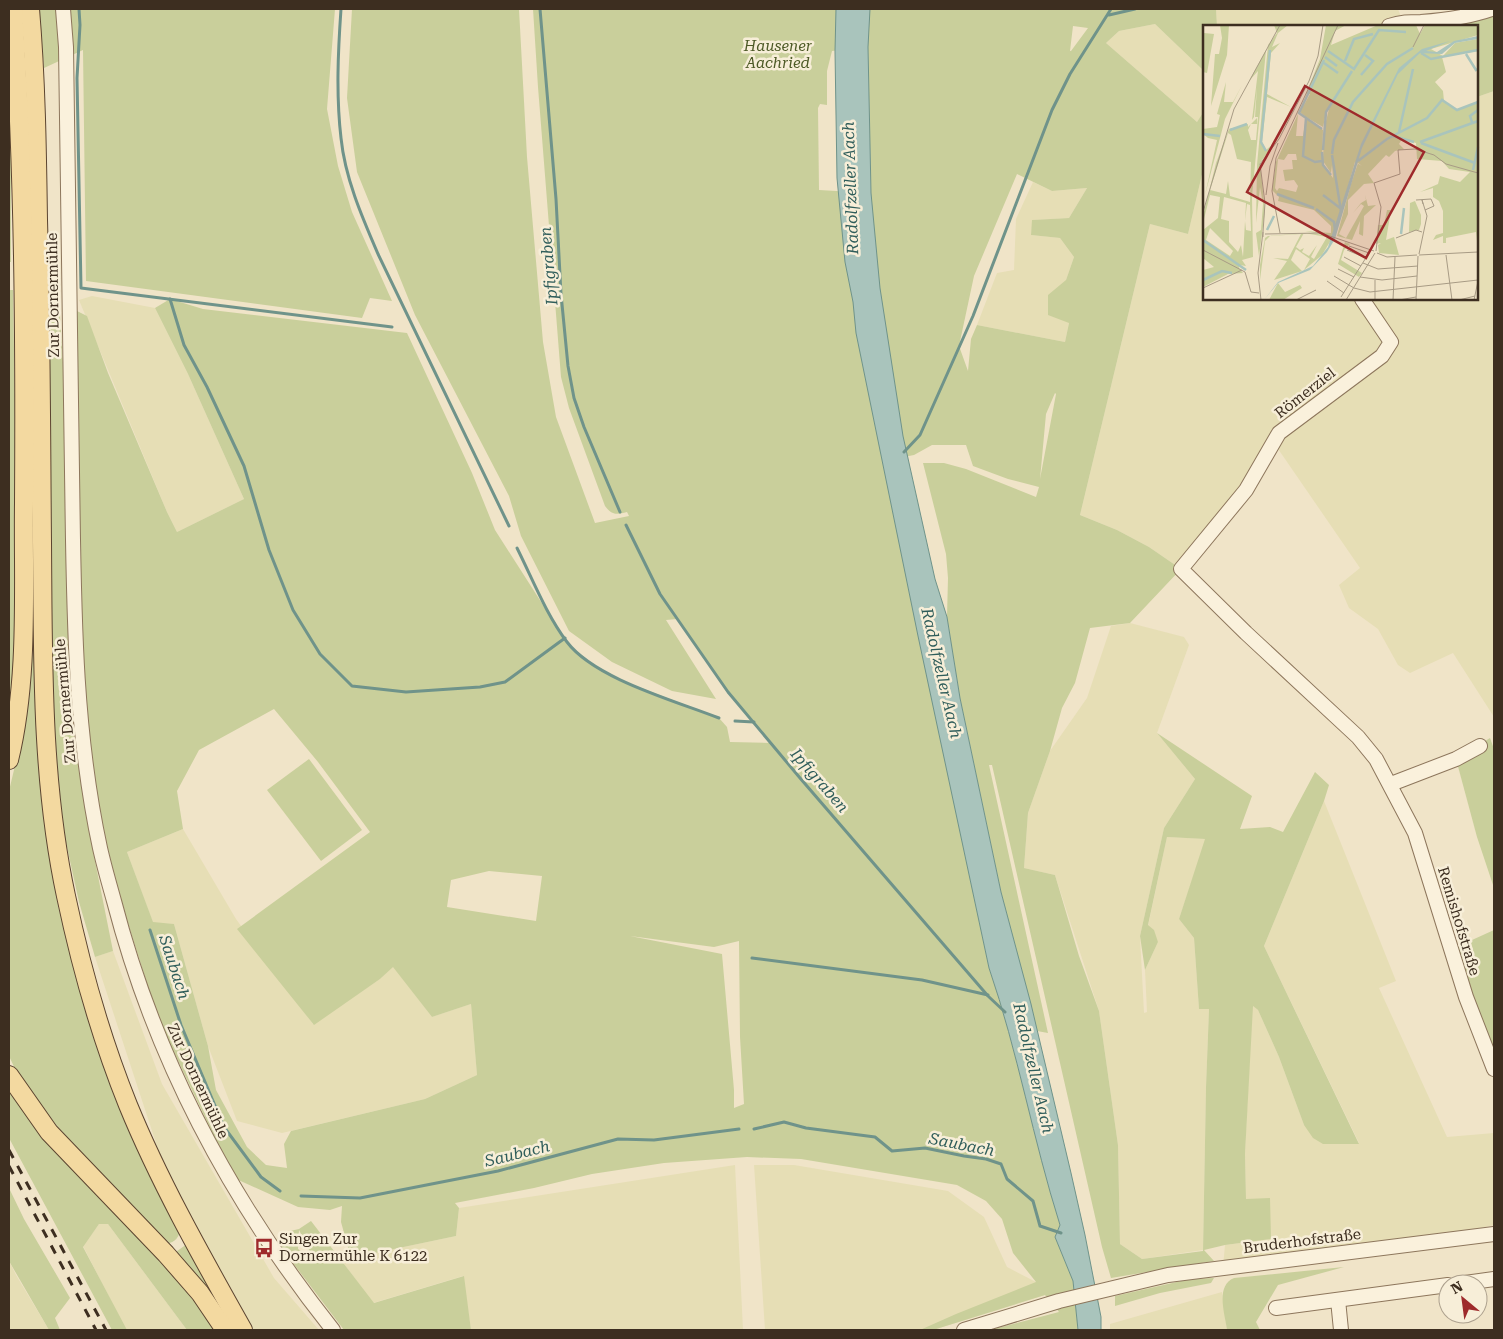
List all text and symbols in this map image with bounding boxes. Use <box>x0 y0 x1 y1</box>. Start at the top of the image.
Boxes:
inset map <box>1203 25 1478 300</box>
park label: Hausener Aachried <box>743 37 813 72</box>
water label: Radolfzeller Aach <box>839 121 862 256</box>
water label: Ipfigraben <box>536 226 561 307</box>
street label: Zur Dornermühle <box>43 232 63 358</box>
street label: Römerziel <box>1271 364 1339 422</box>
water label: Radolfzeller Aach <box>917 605 966 740</box>
street label: Zur Dornermühle <box>51 638 79 764</box>
water label: Ipfigraben <box>786 744 853 816</box>
street label: Remishofstraße <box>1434 864 1484 978</box>
water label: Saubach <box>155 932 194 1002</box>
water label: Radolfzeller Aach <box>1009 1000 1058 1135</box>
street label: Zur Dornermühle <box>163 1021 233 1141</box>
water label: Saubach <box>927 1129 997 1160</box>
water label: Saubach <box>482 1136 552 1171</box>
street label: Bruderhofstraße <box>1242 1225 1362 1257</box>
place label: Singen Zur Dornermühle K 6122 <box>279 1230 427 1265</box>
bus stop icon: Singen Zur Dornermühle K 6122 <box>253 1237 275 1259</box>
north arrow <box>1438 1274 1488 1324</box>
text: N <box>1448 1278 1465 1297</box>

